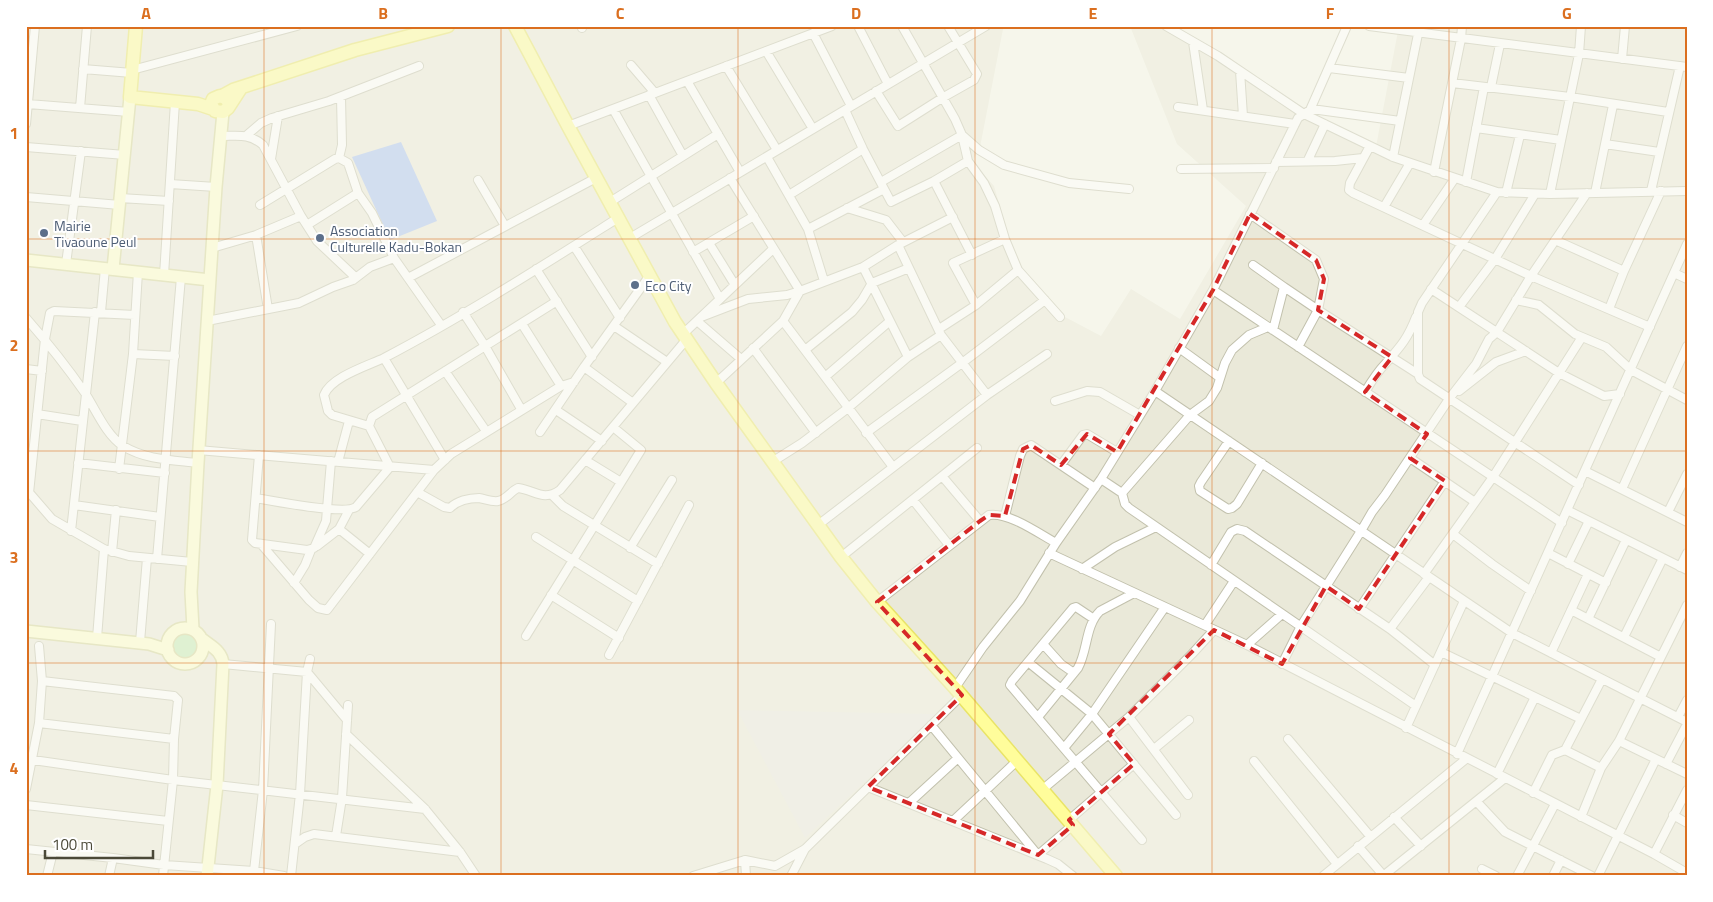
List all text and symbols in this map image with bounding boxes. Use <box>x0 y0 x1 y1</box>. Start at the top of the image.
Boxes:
text: A <box>141 1 151 25</box>
text: B <box>378 1 388 25</box>
text: C <box>616 1 625 25</box>
text: D <box>851 1 861 25</box>
text: E <box>1089 1 1098 25</box>
text: F <box>1326 1 1335 25</box>
text: G <box>1562 1 1572 25</box>
text: 1 <box>10 121 18 145</box>
place label: Mairie Tivaoune Peul <box>54 215 137 252</box>
place label: Association Culturelle Kadu-Bokan <box>330 220 462 257</box>
marker: Mairie Tivaoune Peul <box>38 227 50 239</box>
marker: Association Culturelle Kadu-Bokan <box>314 232 326 244</box>
place label: Eco City <box>645 275 692 296</box>
marker: Eco City <box>629 279 641 291</box>
text: 2 <box>10 333 18 357</box>
text: 3 <box>10 545 18 569</box>
text: 4 <box>10 756 19 780</box>
scale bar <box>45 827 152 859</box>
text: 100 m <box>52 833 93 856</box>

